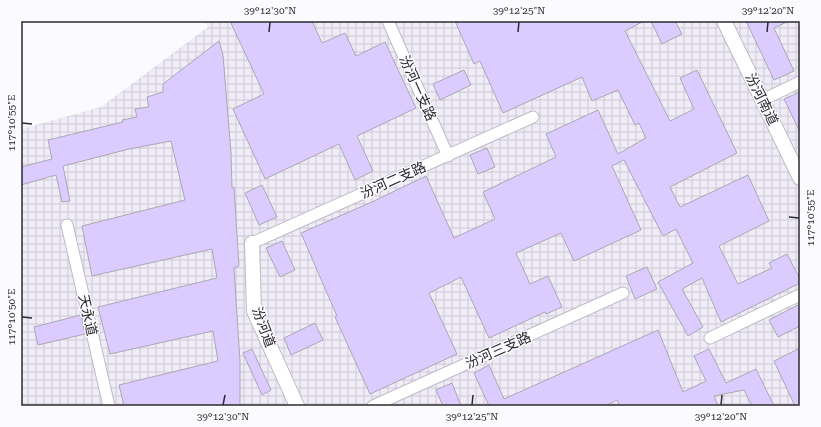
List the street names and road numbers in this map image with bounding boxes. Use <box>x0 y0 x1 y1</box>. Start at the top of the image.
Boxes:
street label: 汾河一支路 <box>396 53 440 123</box>
street label: 汾河南道 <box>743 70 781 128</box>
street label: 汾河二支路 <box>358 158 428 202</box>
street label: 天永道 <box>75 293 101 337</box>
street label: 汾河道 <box>249 305 279 349</box>
street label: 汾河三支路 <box>463 328 533 372</box>

